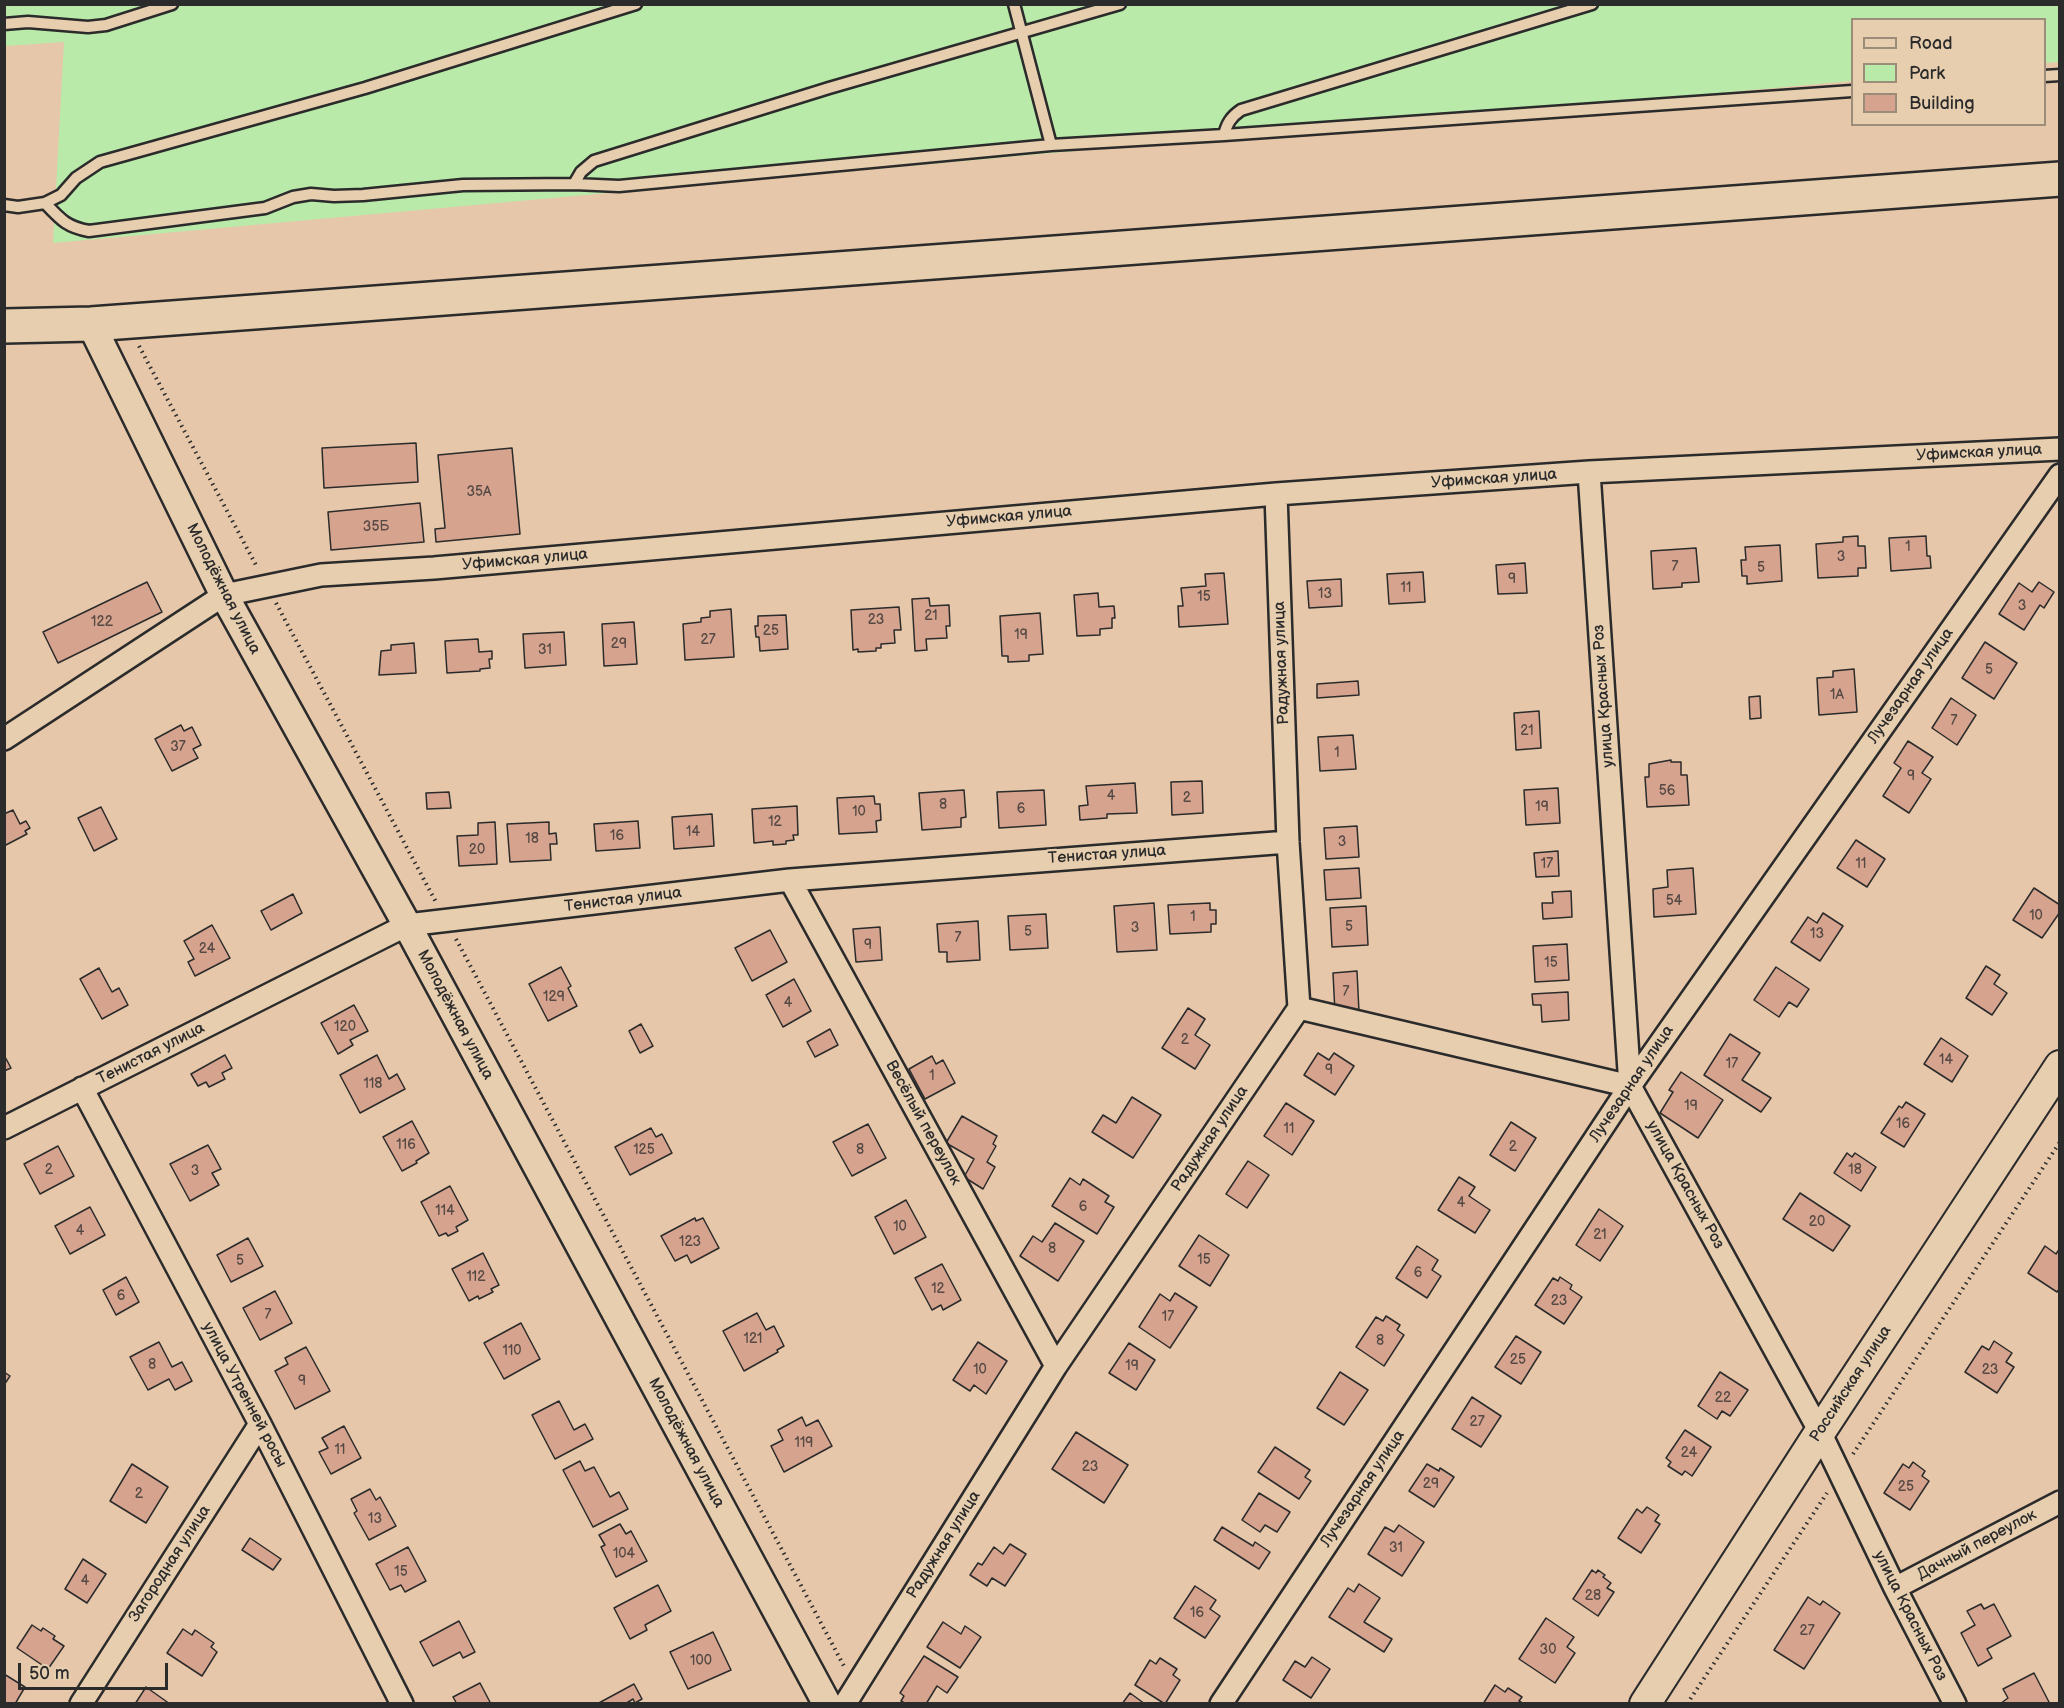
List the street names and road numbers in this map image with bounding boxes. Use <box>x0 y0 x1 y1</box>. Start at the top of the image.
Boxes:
street label: Уфимская улица <box>1915 440 2043 466</box>
street label: Уфимская улица <box>1430 465 1558 493</box>
street label: Уфимская улица <box>945 502 1073 532</box>
street label: Молодёжная улица <box>182 520 264 658</box>
street label: Уфимская улица <box>461 545 589 575</box>
street label: Радужная улица <box>1270 601 1294 725</box>
street label: улица Красных Роз <box>1589 624 1619 768</box>
street label: Лучезарная улица <box>1864 624 1958 748</box>
street label: Тенистая улица <box>1047 841 1167 869</box>
street label: Тенистая улица <box>563 883 683 917</box>
street label: Молодёжная улица <box>413 947 497 1083</box>
street label: Тенистая улица <box>94 1019 208 1089</box>
street label: Лучезарная улица <box>1586 1022 1678 1146</box>
street label: Весёлый переулок <box>881 1057 965 1189</box>
street label: Радужная улица <box>1167 1082 1253 1196</box>
street label: улица Красных Роз <box>1642 1118 1728 1252</box>
street label: улица Утренней росы <box>198 1319 290 1471</box>
street label: Российская улица <box>1806 1322 1896 1446</box>
street label: Молодёжная улица <box>644 1375 728 1511</box>
street label: Лучезарная улица <box>1317 1427 1409 1551</box>
street label: Радужная улица <box>903 1487 985 1603</box>
street label: Загородная улица <box>125 1502 215 1626</box>
street label: Дачный переулок <box>1914 1505 2040 1585</box>
street label: улица Красных Роз <box>1869 1548 1951 1684</box>

